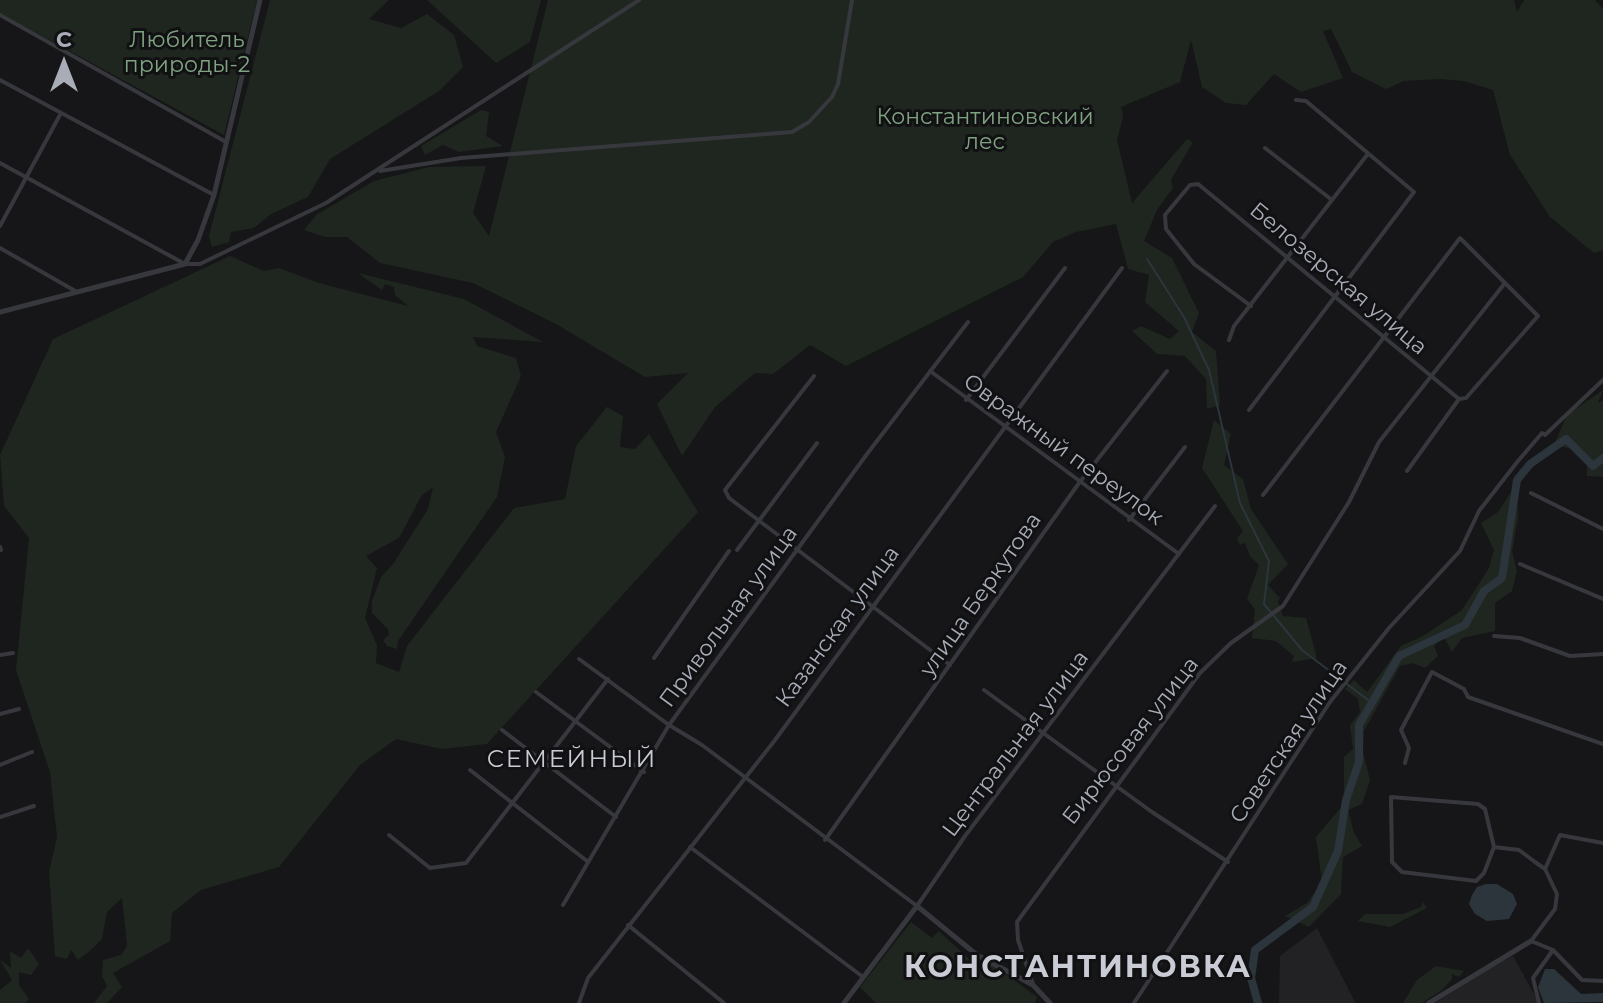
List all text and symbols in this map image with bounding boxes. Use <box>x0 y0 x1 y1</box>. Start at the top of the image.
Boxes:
north arrow <box>24 24 104 104</box>
text: С <box>56 26 72 53</box>
park label: Любитель природы-2 <box>124 28 250 80</box>
park label: Константиновский лес <box>876 105 1094 156</box>
street label: Белозерская улица <box>1244 197 1432 361</box>
street label: Овражный переулок <box>958 369 1168 531</box>
street label: улица Беркутова <box>915 508 1047 682</box>
street label: Привольная улица <box>654 521 804 713</box>
street label: Казанская улица <box>771 541 905 713</box>
street label: Центральная улица <box>937 646 1095 842</box>
street label: Бирюсовая улица <box>1057 652 1205 830</box>
street label: Советская улица <box>1225 655 1353 829</box>
district label: СЕМЕЙНЫЙ <box>487 746 657 774</box>
district label: КОНСТАНТИНОВКА <box>904 950 1252 986</box>

